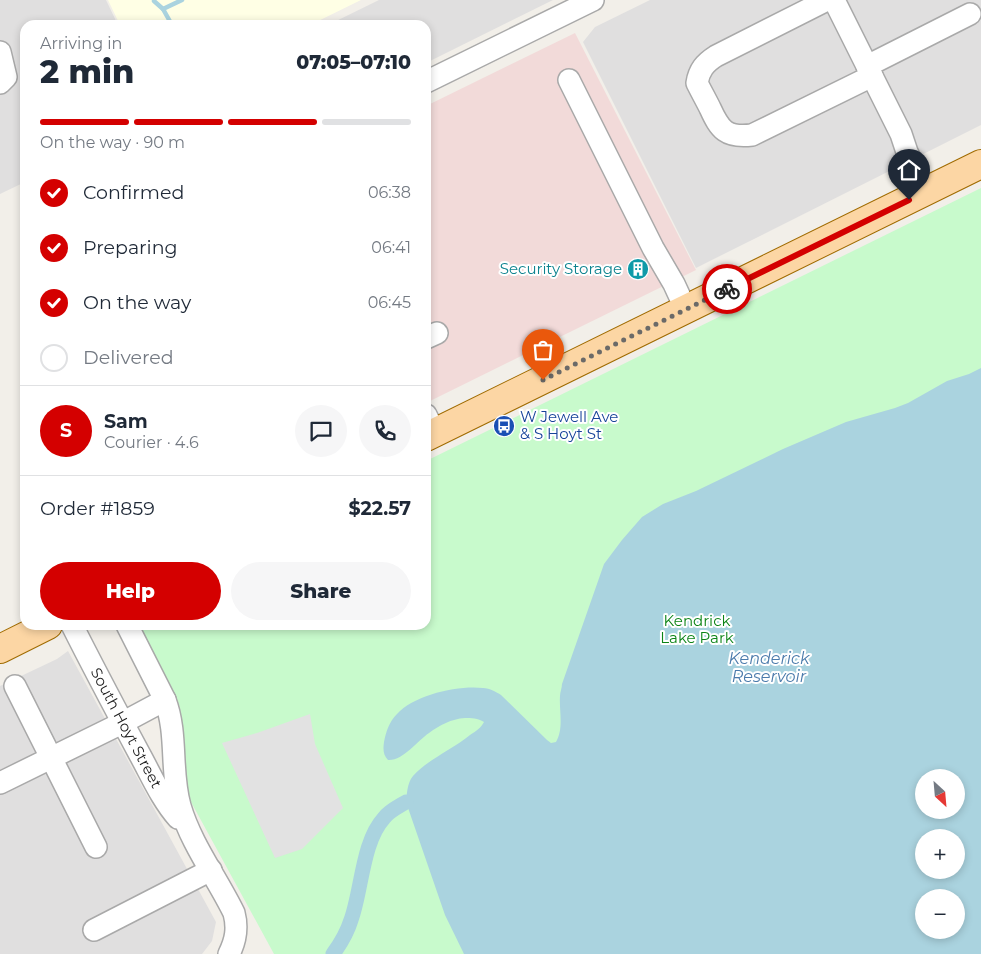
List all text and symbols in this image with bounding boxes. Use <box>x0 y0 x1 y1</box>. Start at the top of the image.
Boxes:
text: Arriving in <box>40 34 122 53</box>
text: 07:05–07:10 <box>296 51 411 74</box>
text: 2 min <box>40 52 134 91</box>
text: On the way · 90 m <box>40 133 185 152</box>
pin <box>888 149 930 200</box>
icon: home <box>895 156 923 184</box>
icon: check <box>40 179 68 207</box>
text: Confirmed <box>83 181 184 204</box>
text: 06:38 <box>368 183 411 202</box>
icon: check <box>40 234 68 262</box>
text: Preparing <box>83 236 178 259</box>
text: 06:41 <box>371 238 411 257</box>
building icon: Security Storage <box>626 257 650 281</box>
place label: Security Storage <box>500 259 622 278</box>
courier <box>702 264 752 314</box>
icon: bike <box>713 275 741 303</box>
icon: check <box>40 289 68 317</box>
text: On the way <box>83 291 191 314</box>
text: 06:45 <box>368 293 411 312</box>
pin <box>522 329 564 380</box>
icon: bag <box>529 336 557 364</box>
text: Delivered <box>83 346 174 369</box>
button: chat <box>295 405 347 457</box>
button: phone <box>359 405 411 457</box>
place label: W Jewell Ave & S Hoyt St <box>520 407 618 443</box>
text: Sam <box>104 410 148 433</box>
bus stop icon: W Jewell Ave & S Hoyt St <box>492 414 516 438</box>
text: S <box>60 419 72 442</box>
text: Courier · 4.6 <box>104 433 199 452</box>
text: Order #1859 <box>40 497 155 520</box>
text: $22.57 <box>348 497 411 520</box>
button: Help <box>40 562 221 620</box>
button: Share <box>231 562 411 620</box>
park label: Kendrick Lake Park <box>660 611 734 647</box>
water label: Kenderick Reservoir <box>729 649 811 686</box>
street label: South Hoyt Street <box>87 664 166 791</box>
north arrow <box>915 769 965 819</box>
map controls <box>915 769 965 939</box>
button: + <box>915 829 965 879</box>
button: − <box>915 889 965 939</box>

